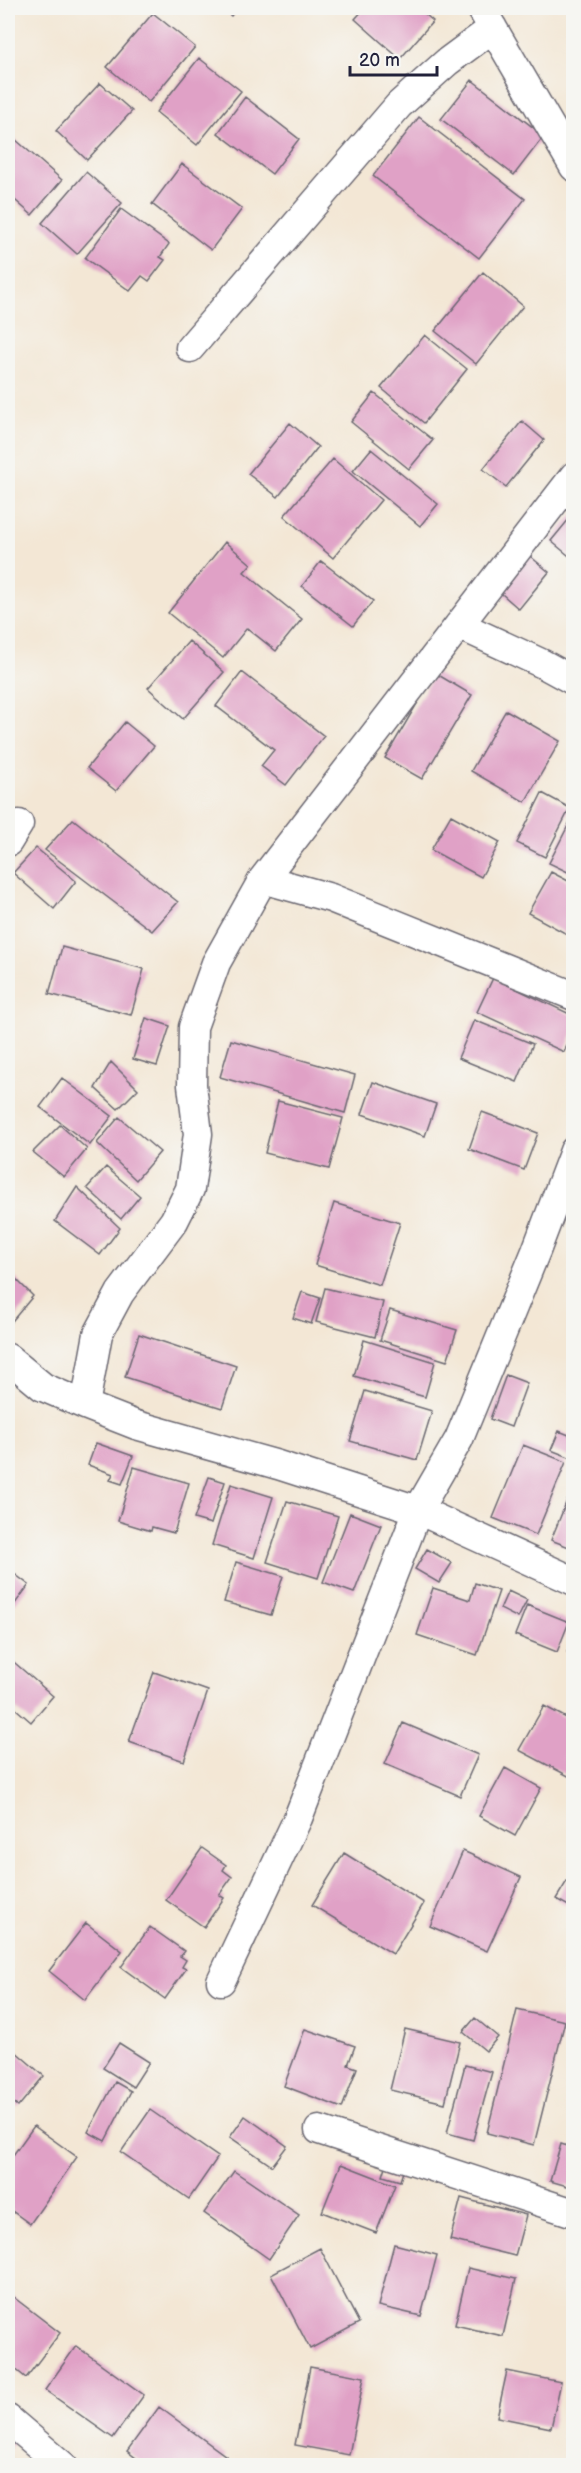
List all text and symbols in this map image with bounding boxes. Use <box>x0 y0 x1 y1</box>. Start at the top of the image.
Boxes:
scale bar <box>350 39 437 77</box>
text: 20 m <box>359 50 400 71</box>

